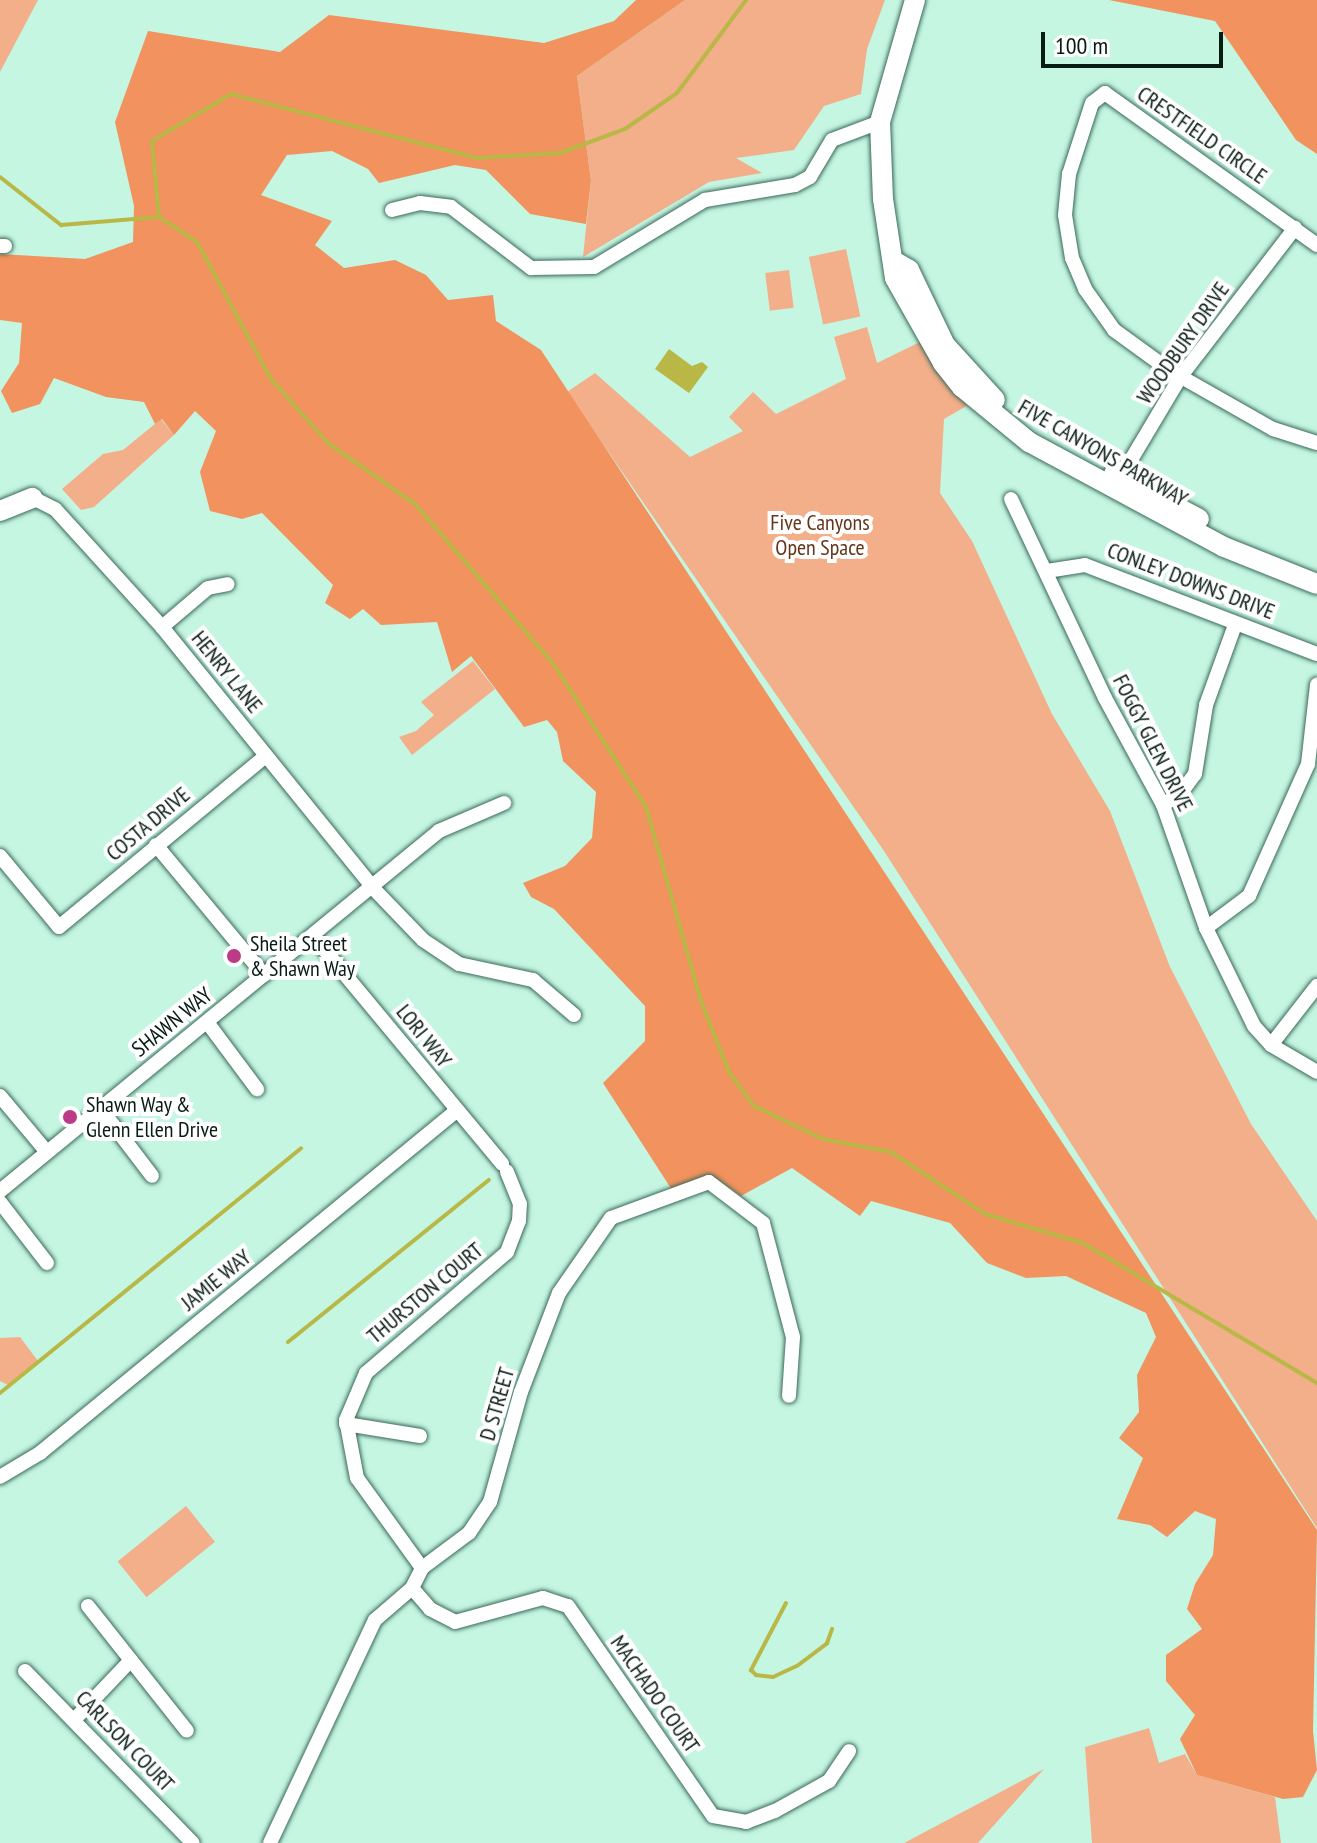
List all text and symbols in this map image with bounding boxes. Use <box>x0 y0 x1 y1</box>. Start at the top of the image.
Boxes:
scale bar <box>1045 16 1227 66</box>
text: 100 m <box>1055 30 1108 61</box>
street label: CRESTFIELD CIRCLE <box>1132 81 1272 189</box>
street label: WOODBURY DRIVE <box>1131 277 1235 409</box>
street label: FIVE CANYONS PARKWAY <box>1014 394 1192 512</box>
park label: Five Canyons Open Space <box>770 509 870 560</box>
street label: CONLEY DOWNS DRIVE <box>1103 537 1279 625</box>
street label: HENRY LANE <box>186 626 268 718</box>
street label: FOGGY GLEN DRIVE <box>1107 670 1199 816</box>
street label: COSTA DRIVE <box>101 781 195 867</box>
place label: Sheila Street & Shawn Way <box>250 930 355 982</box>
marker: Sheila Street & Shawn Way <box>225 947 243 965</box>
street label: SHAWN WAY <box>126 982 218 1062</box>
street label: LORI WAY <box>391 999 457 1073</box>
place label: Shawn Way & Glenn Ellen Drive <box>86 1091 218 1142</box>
marker: Shawn Way & Glenn Ellen Drive <box>61 1108 79 1126</box>
street label: THURSTON COURT <box>362 1237 488 1349</box>
street label: JAMIE WAY <box>176 1244 256 1316</box>
street label: D STREET <box>474 1364 520 1444</box>
street label: MACHADO COURT <box>605 1630 705 1758</box>
street label: CARLSON COURT <box>70 1685 180 1797</box>

